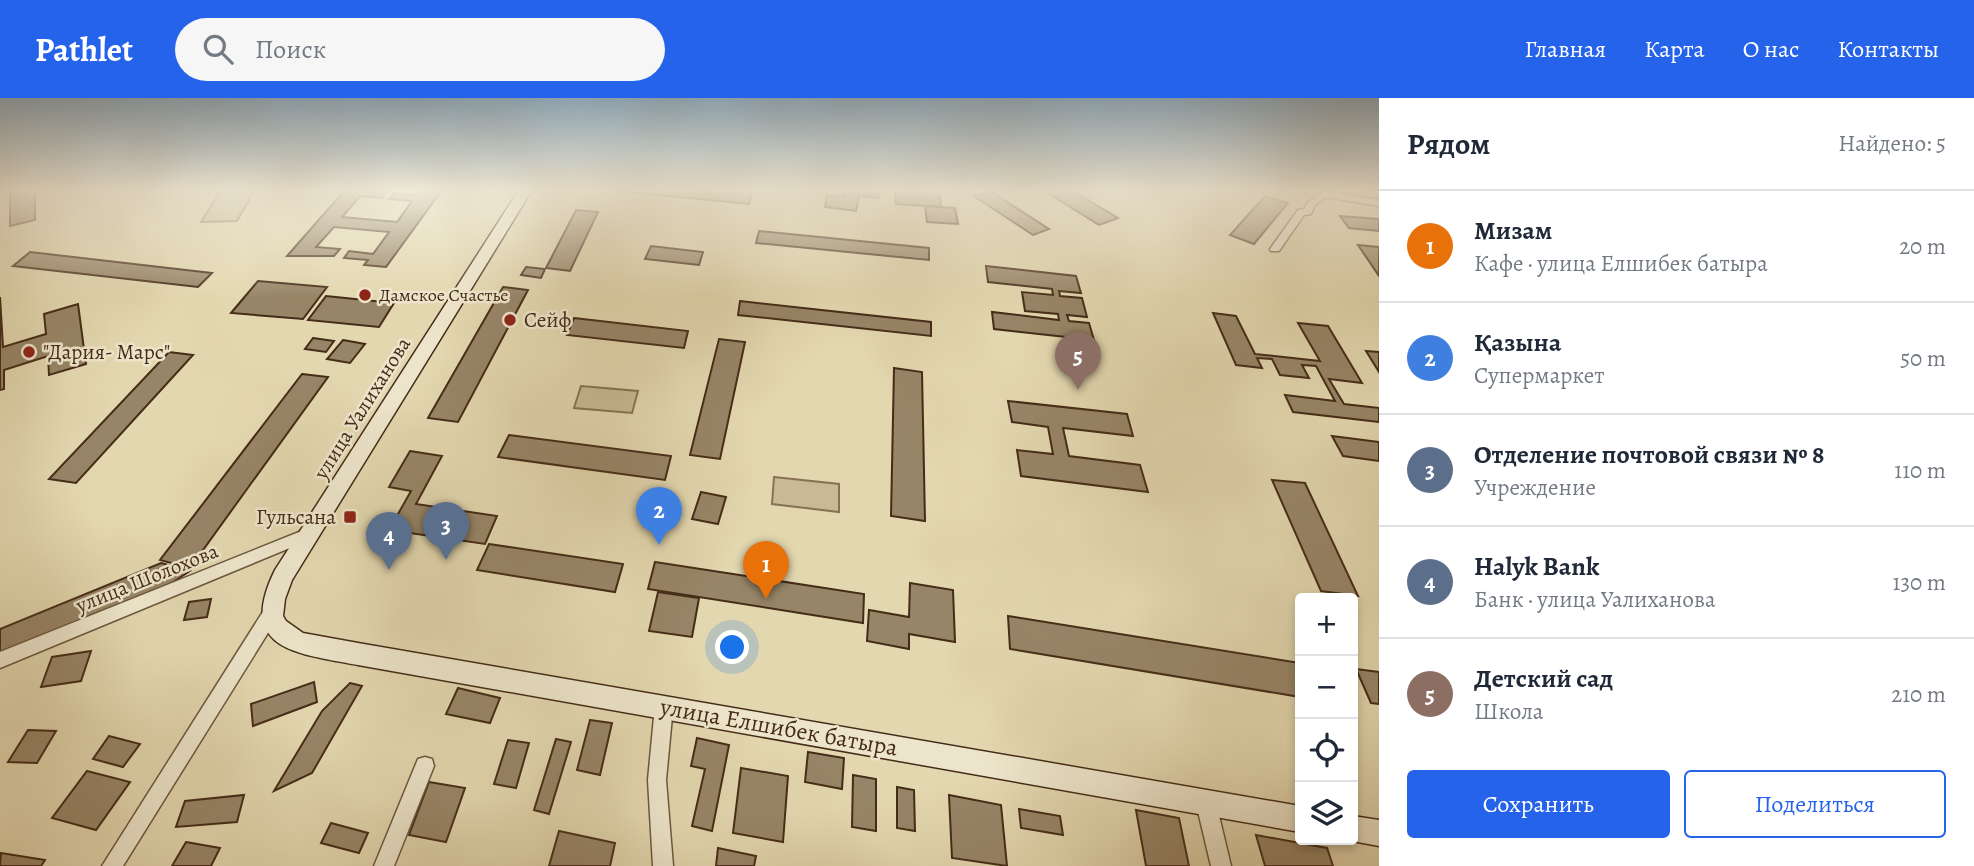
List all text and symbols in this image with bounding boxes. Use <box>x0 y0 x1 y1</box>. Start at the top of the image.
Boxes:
search box <box>175 18 665 81</box>
text: Pathlet <box>35 27 133 72</box>
icon: search <box>199 30 237 68</box>
text: Поиск <box>255 32 326 67</box>
text: Главная <box>1525 33 1606 65</box>
text: Карта <box>1644 33 1705 65</box>
text: О нас <box>1743 33 1799 65</box>
text: Контакты <box>1837 33 1939 65</box>
text: Рядом <box>1407 124 1490 164</box>
text: Найдено: 5 <box>1838 128 1946 159</box>
text: Мизам <box>1474 213 1552 248</box>
text: 1 <box>1426 231 1434 262</box>
text: 20 m <box>1899 231 1946 262</box>
text: Кафе · улица Елшибек батыра <box>1474 248 1768 279</box>
place label: Дамское Счастье <box>379 283 509 307</box>
marker: Дамское Счастье <box>357 287 373 303</box>
place label: Сейф <box>524 306 572 334</box>
marker: Сейф <box>502 312 518 328</box>
text: Қазына <box>1474 325 1561 360</box>
street label: улица Уалиханова <box>306 331 417 485</box>
pin: 5 <box>1055 332 1101 390</box>
place label: "Дария- Марс" <box>43 338 170 366</box>
text: 2 <box>1424 343 1436 374</box>
text: 50 m <box>1900 343 1946 374</box>
marker: "Дария- Марс" <box>21 344 37 360</box>
text: Супермаркет <box>1474 360 1605 391</box>
text: Отделение почтовой связи № 8 <box>1474 437 1825 472</box>
text: 3 <box>1425 455 1435 486</box>
text: 110 m <box>1894 455 1946 486</box>
text: Учреждение <box>1474 472 1596 503</box>
pin: 2 <box>636 487 682 545</box>
pin: 3 <box>423 502 469 560</box>
place label: Гульсана <box>256 503 336 531</box>
marker: Гульсана <box>342 509 358 525</box>
pin: 4 <box>366 512 412 570</box>
street label: улица Шолохова <box>71 537 223 620</box>
pin: 1 <box>743 541 789 599</box>
text: Halyk Bank <box>1474 549 1599 584</box>
text: 4 <box>1425 567 1435 598</box>
text: 130 m <box>1893 567 1946 598</box>
text: Банк · улица Уалиханова <box>1474 584 1716 615</box>
map controls <box>1295 593 1358 845</box>
button: + <box>1295 593 1358 656</box>
your location <box>715 630 749 664</box>
button: − <box>1295 656 1358 719</box>
text: Детский сад <box>1474 661 1613 696</box>
text: 5 <box>1425 679 1435 710</box>
text: 210 m <box>1891 679 1946 710</box>
street label: улица Елшибек батыра <box>657 690 900 764</box>
text: Школа <box>1474 696 1543 727</box>
button: locate <box>1295 719 1358 782</box>
button: Сохранить <box>1407 770 1670 838</box>
button: Поделиться <box>1684 770 1946 838</box>
button: layers <box>1295 782 1358 845</box>

